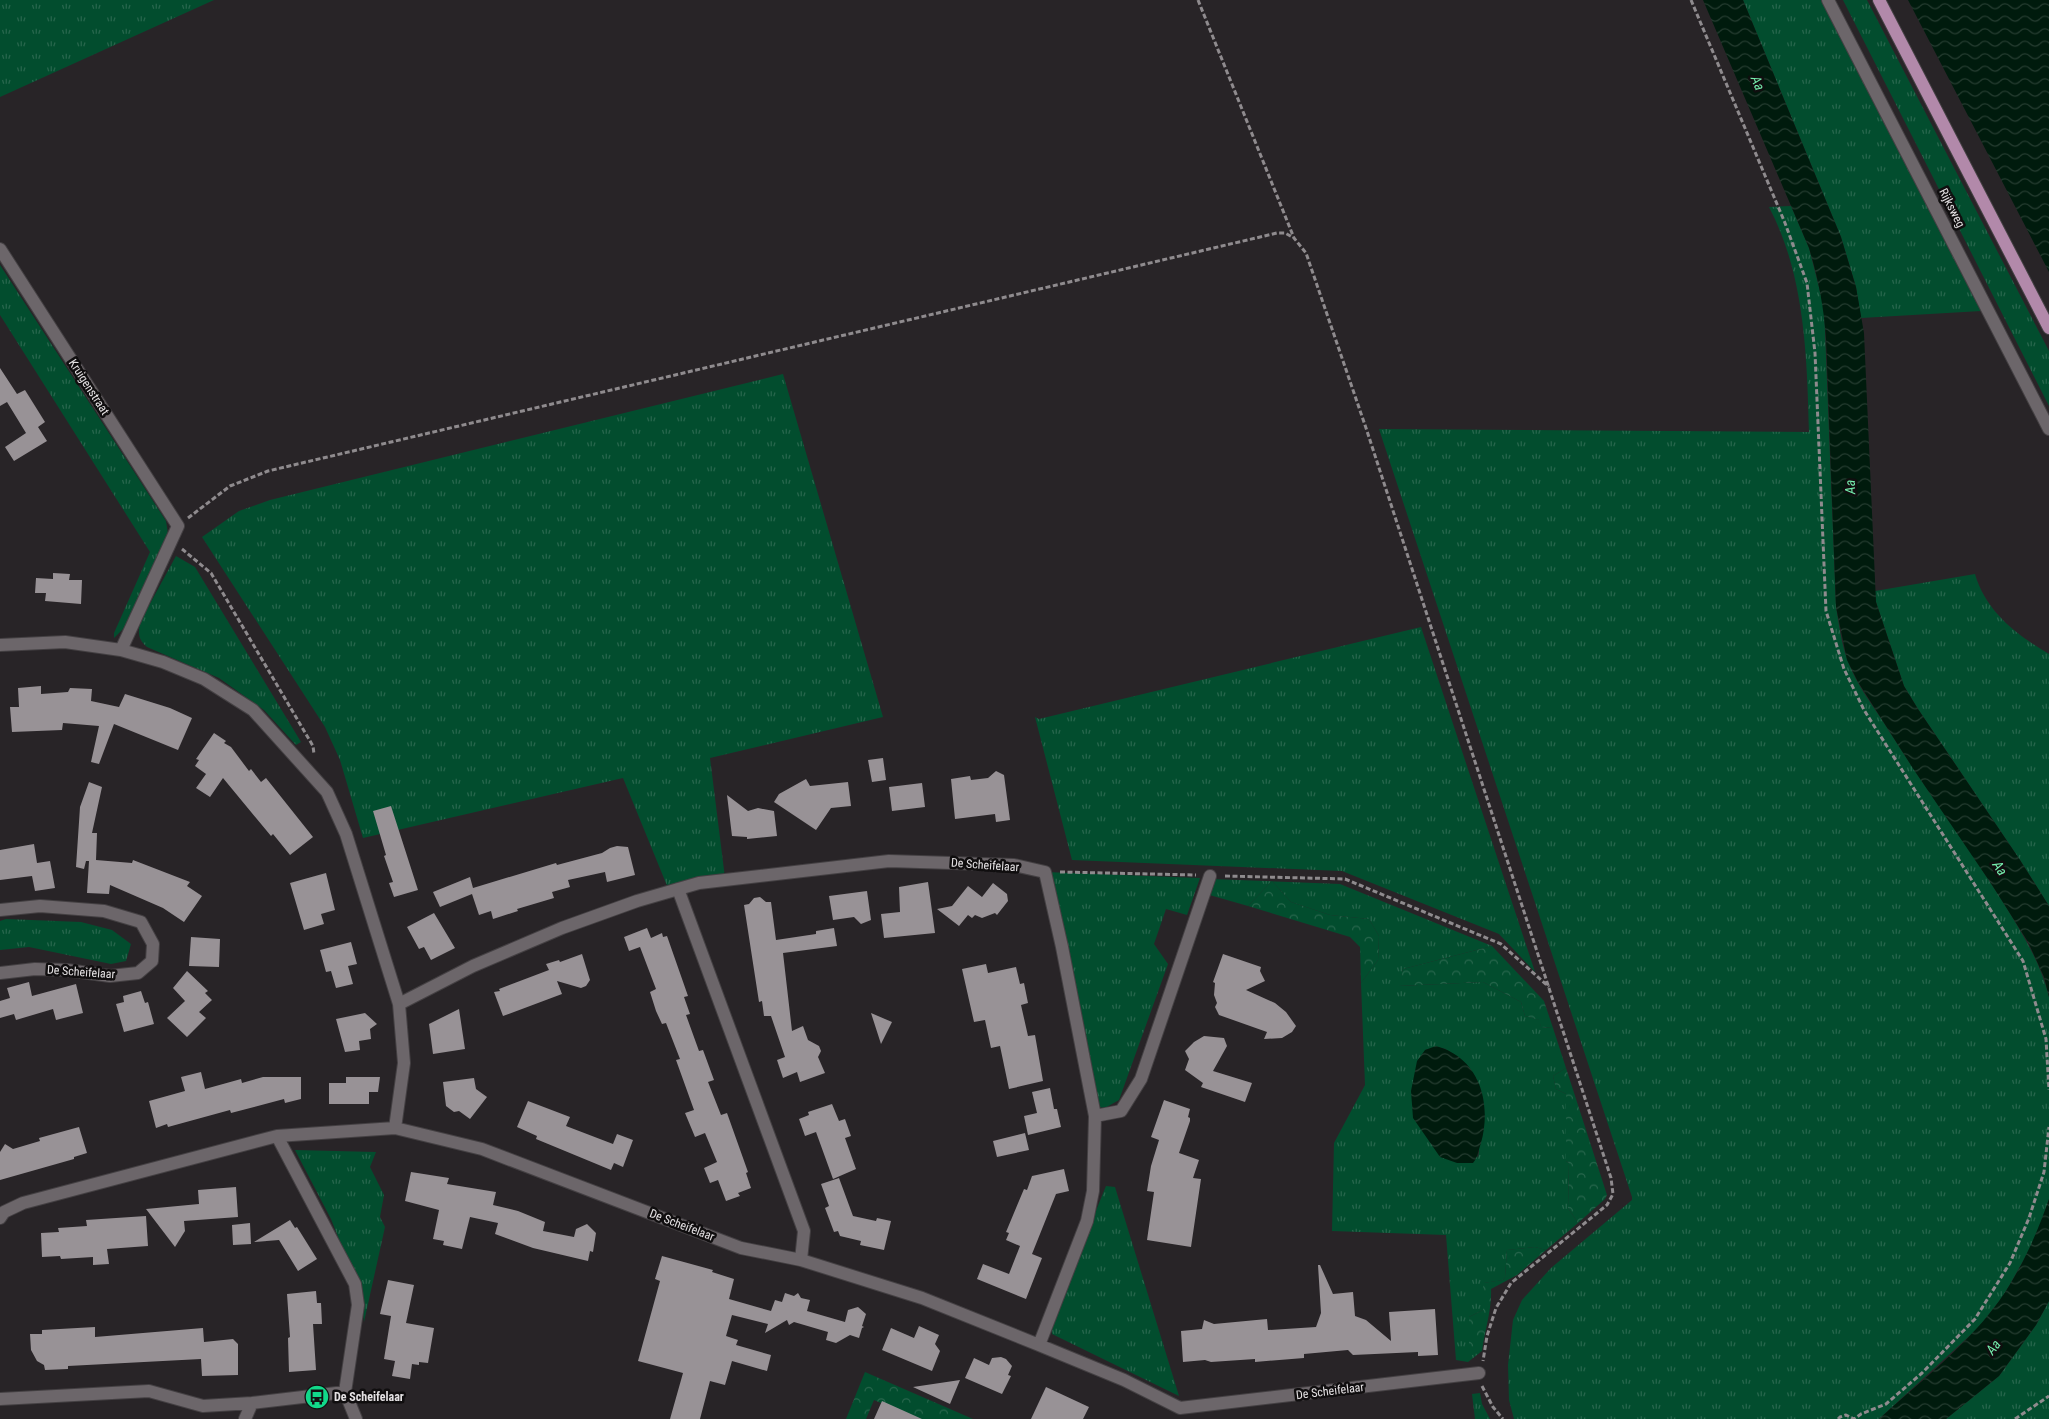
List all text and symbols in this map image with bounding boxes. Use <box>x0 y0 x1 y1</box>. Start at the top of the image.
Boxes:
water label: Aa <box>1747 72 1768 93</box>
street label: Rijksweg <box>1936 186 1968 230</box>
street label: Kruigenstraat <box>66 357 112 418</box>
water label: Aa <box>1842 479 1858 496</box>
street label: De Scheifelaar <box>950 856 1020 874</box>
water label: Aa <box>1989 857 2011 878</box>
street label: De Scheifelaar <box>46 963 116 981</box>
street label: De Scheifelaar <box>648 1206 717 1244</box>
water label: Aa <box>1982 1336 2004 1358</box>
street label: De Scheifelaar <box>1295 1380 1365 1402</box>
bus stop icon: De Scheifelaar <box>304 1384 330 1410</box>
place label: De Scheifelaar <box>334 1390 404 1404</box>

